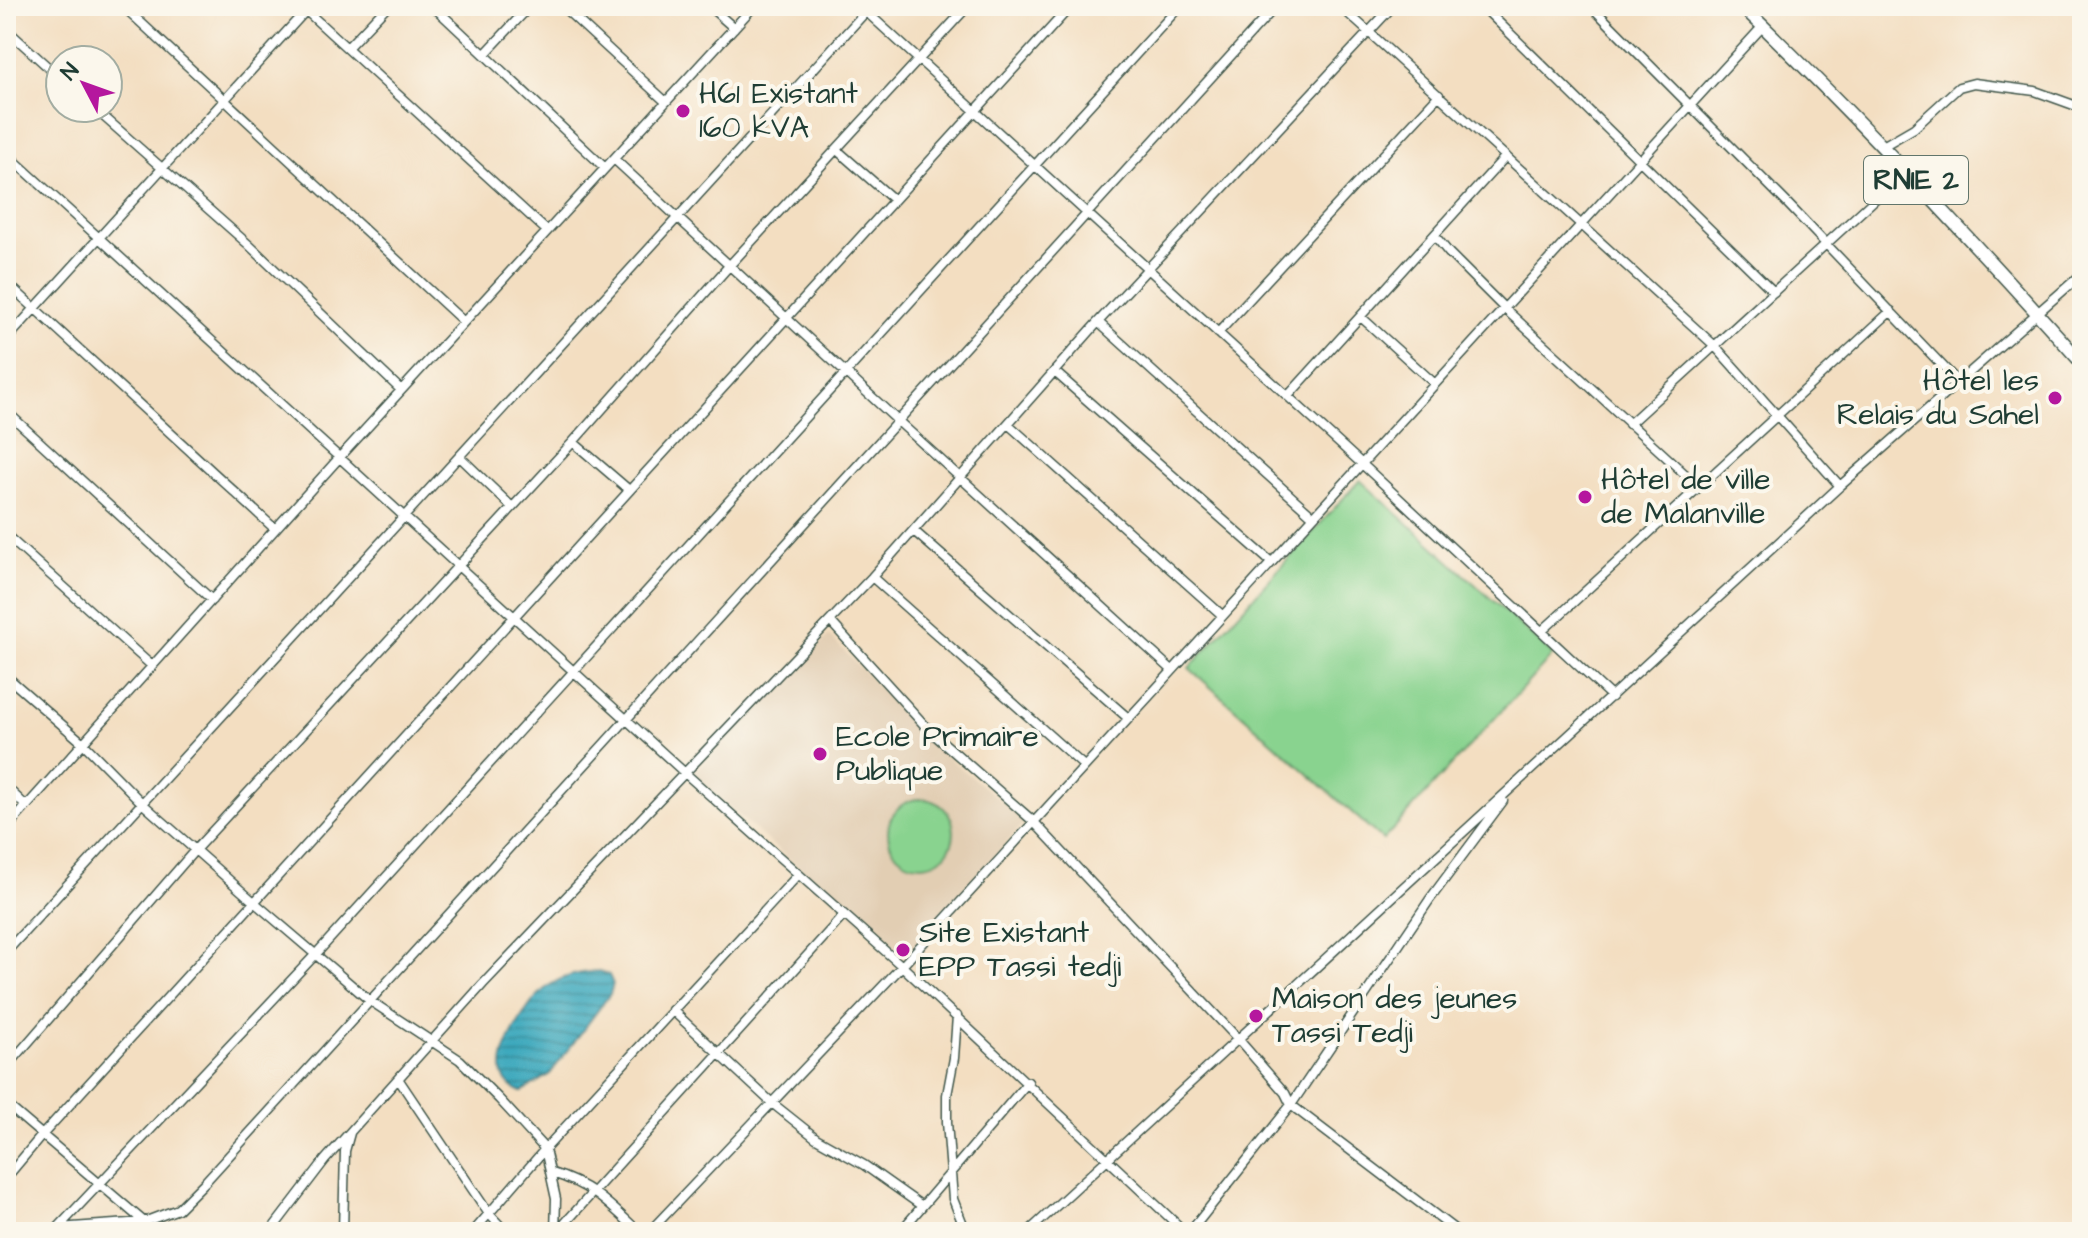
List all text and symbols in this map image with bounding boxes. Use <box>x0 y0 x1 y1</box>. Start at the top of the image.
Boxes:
north arrow <box>44 44 124 124</box>
text: N <box>54 56 86 87</box>
place label: H61 Existant 160 kVA <box>699 73 858 149</box>
marker: H61 Existant 160 kVA <box>674 102 692 120</box>
road number: RNIE 2 <box>1864 156 1968 204</box>
place label: Hôtel les Relais du Sahel <box>1837 360 2039 436</box>
marker: Hôtel les Relais du Sahel <box>2046 389 2064 407</box>
place label: Hôtel de ville de Malanville <box>1601 459 1771 535</box>
marker: Hôtel de ville de Malanville <box>1576 488 1594 506</box>
place label: Ecole Primaire Publique <box>836 716 1039 792</box>
marker: Ecole Primaire Publique <box>811 745 829 763</box>
place label: Site Existant EPP Tassi tedji <box>919 912 1122 988</box>
marker: Site Existant EPP Tassi tedji <box>894 941 912 959</box>
place label: Maison des jeunes Tassi Tedji <box>1272 978 1517 1054</box>
marker: Maison des jeunes Tassi Tedji <box>1247 1007 1265 1025</box>

